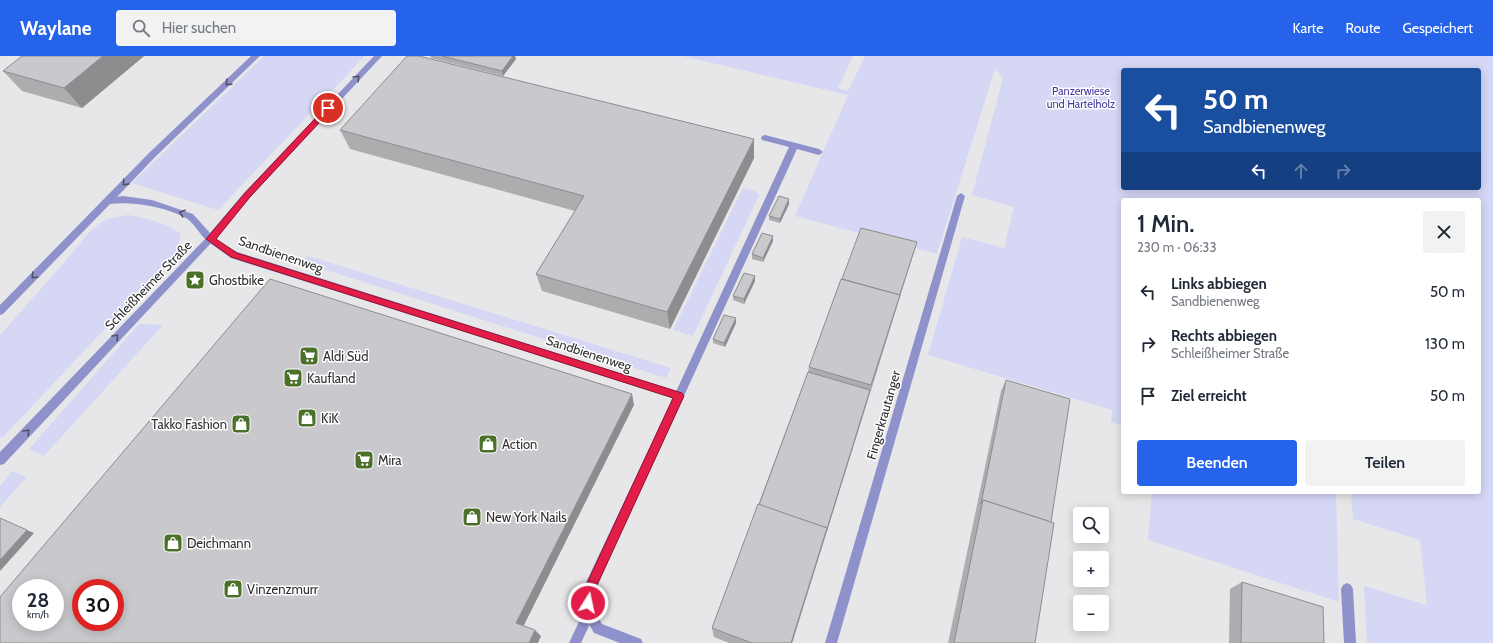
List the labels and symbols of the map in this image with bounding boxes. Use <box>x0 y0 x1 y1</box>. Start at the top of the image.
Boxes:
one-way arrow <box>352 75 360 83</box>
one-way arrow <box>225 78 233 86</box>
park label: Panzerwiese und Hartelholz <box>1047 84 1115 111</box>
pin <box>311 91 345 125</box>
one-way arrow <box>122 178 130 186</box>
one-way arrow <box>179 209 186 218</box>
street label: Sandbienenweg <box>237 232 326 276</box>
street label: Schleißheimer Straße <box>101 237 195 333</box>
place icon: Ghostbike <box>184 269 206 291</box>
one-way arrow <box>31 271 39 279</box>
place label: Ghostbike <box>209 272 264 288</box>
street label: Sandbienenweg <box>544 332 634 374</box>
one-way arrow <box>111 334 119 342</box>
supermarket icon: Aldi Süd <box>298 345 320 367</box>
place label: Aldi Süd <box>323 348 368 364</box>
supermarket icon: Kaufland <box>282 367 304 389</box>
street label: Fingerkrautanger <box>863 368 904 461</box>
place label: Kaufland <box>307 370 356 386</box>
shop icon: KiK <box>296 407 318 429</box>
place label: KiK <box>321 410 339 426</box>
shop icon: Takko Fashion <box>230 413 252 435</box>
place label: Takko Fashion <box>151 416 227 432</box>
one-way arrow <box>22 429 30 437</box>
shop icon: Action <box>477 433 499 455</box>
place label: Action <box>502 436 537 452</box>
supermarket icon: Mira <box>353 449 375 471</box>
place label: Mira <box>378 452 402 468</box>
shop icon: New York Nails <box>461 506 483 528</box>
place label: New York Nails <box>486 509 567 525</box>
shop icon: Deichmann <box>162 532 184 554</box>
place label: Deichmann <box>187 535 251 551</box>
shop icon: Vinzenzmurr <box>222 578 244 600</box>
speed limit sign: 30 <box>72 579 124 631</box>
place label: Vinzenzmurr <box>247 581 319 597</box>
position arrow <box>567 582 609 624</box>

